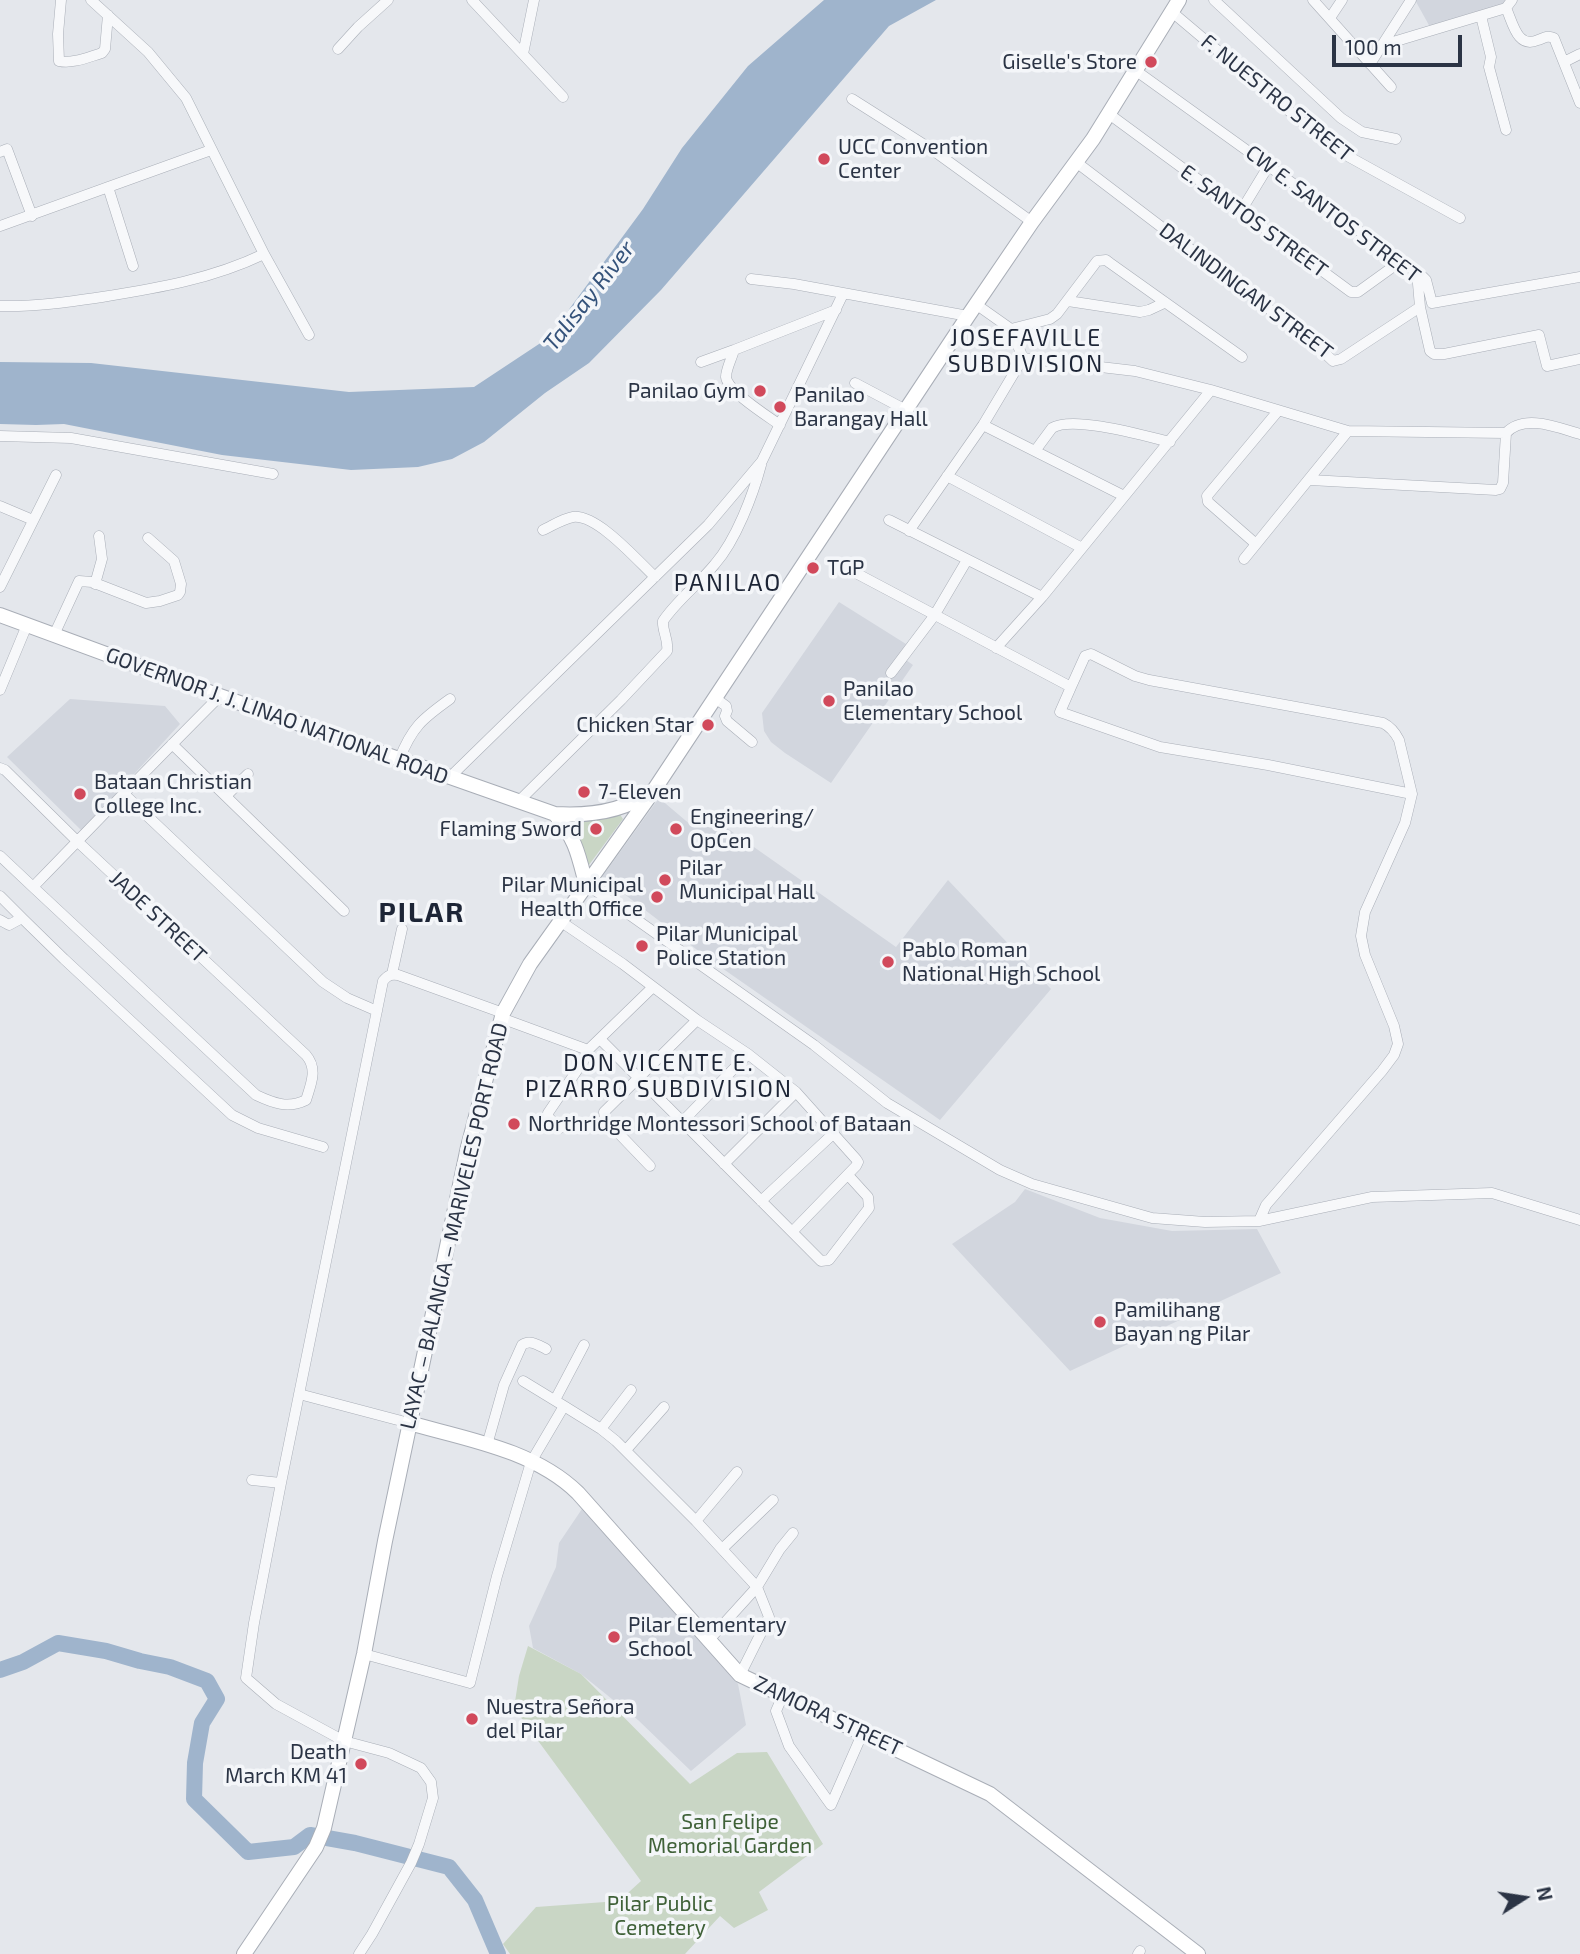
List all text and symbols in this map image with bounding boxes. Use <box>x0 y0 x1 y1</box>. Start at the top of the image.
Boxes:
scale bar <box>1335 21 1464 65</box>
street label: F. NUESTRO STREET <box>1196 29 1358 167</box>
text: 100 m <box>1345 34 1402 59</box>
place label: Giselle's Store <box>1002 49 1137 75</box>
marker: Giselle's Store <box>1143 54 1159 70</box>
place label: UCC Convention Center <box>838 134 988 184</box>
street label: CW E. SANTOS STREET <box>1241 140 1425 288</box>
marker: UCC Convention Center <box>816 151 832 167</box>
street label: E. SANTOS STREET <box>1175 159 1333 283</box>
street label: DALINDINGAN STREET <box>1154 218 1338 364</box>
water label: Talisay River <box>537 235 641 357</box>
district label: JOSEFAVILLE SUBDIVISION <box>949 324 1103 378</box>
place label: Panilao Gym <box>628 378 746 404</box>
place label: Panilao Barangay Hall <box>794 382 928 432</box>
marker: Panilao Gym <box>752 383 768 399</box>
marker: Panilao Barangay Hall <box>772 399 788 415</box>
place label: TGP <box>827 555 864 581</box>
marker: TGP <box>805 560 821 576</box>
district label: PANILAO <box>675 569 781 597</box>
street label: GOVERNOR J. J. LINAO NATIONAL ROAD <box>102 642 452 790</box>
place label: Panilao Elementary School <box>843 676 1022 726</box>
marker: Panilao Elementary School <box>821 693 837 709</box>
place label: Chicken Star <box>576 712 694 738</box>
marker: Chicken Star <box>700 717 716 733</box>
place label: Bataan Christian College Inc. <box>94 769 252 819</box>
place label: 7-Eleven <box>598 779 681 805</box>
marker: 7-Eleven <box>576 784 592 800</box>
marker: Bataan Christian College Inc. <box>72 786 88 802</box>
place label: Engineering/ OpCen <box>690 804 814 854</box>
place label: Flaming Sword <box>440 816 582 842</box>
marker: Flaming Sword <box>588 821 604 837</box>
marker: Engineering/ OpCen <box>668 821 684 837</box>
place label: Pilar Municipal Hall <box>679 855 815 905</box>
street label: JADE STREET <box>104 866 212 968</box>
place label: Pilar Municipal Health Office <box>501 872 643 922</box>
marker: Pilar Municipal Hall <box>657 872 673 888</box>
marker: Pilar Municipal Health Office <box>649 889 665 905</box>
district label: PILAR <box>379 896 465 930</box>
place label: Pilar Municipal Police Station <box>656 921 798 971</box>
place label: Pablo Roman National High School <box>902 937 1100 987</box>
marker: Pilar Municipal Police Station <box>634 938 650 954</box>
marker: Pablo Roman National High School <box>880 954 896 970</box>
street label: LAYAC – BALANGA – MARIVELES PORT ROAD <box>395 1020 513 1432</box>
district label: DON VICENTE E. PIZARRO SUBDIVISION <box>527 1049 791 1103</box>
place label: Northridge Montessori School of Bataan <box>528 1111 911 1137</box>
marker: Northridge Montessori School of Bataan <box>506 1116 522 1132</box>
place label: Pamilihang Bayan ng Pilar <box>1114 1297 1250 1347</box>
marker: Pamilihang Bayan ng Pilar <box>1092 1314 1108 1330</box>
place label: Pilar Elementary School <box>628 1612 787 1662</box>
marker: Pilar Elementary School <box>606 1629 622 1645</box>
street label: ZAMORA STREET <box>750 1671 906 1761</box>
place label: Nuestra Señora del Pilar <box>486 1694 634 1744</box>
marker: Nuestra Señora del Pilar <box>464 1711 480 1727</box>
place label: Death March KM 41 <box>225 1739 347 1789</box>
marker: Death March KM 41 <box>353 1756 369 1772</box>
park label: San Felipe Memorial Garden <box>648 1809 812 1859</box>
north arrow <box>1489 1863 1559 1933</box>
text: N <box>1532 1884 1558 1903</box>
park label: Pilar Public Cemetery <box>607 1891 713 1941</box>

